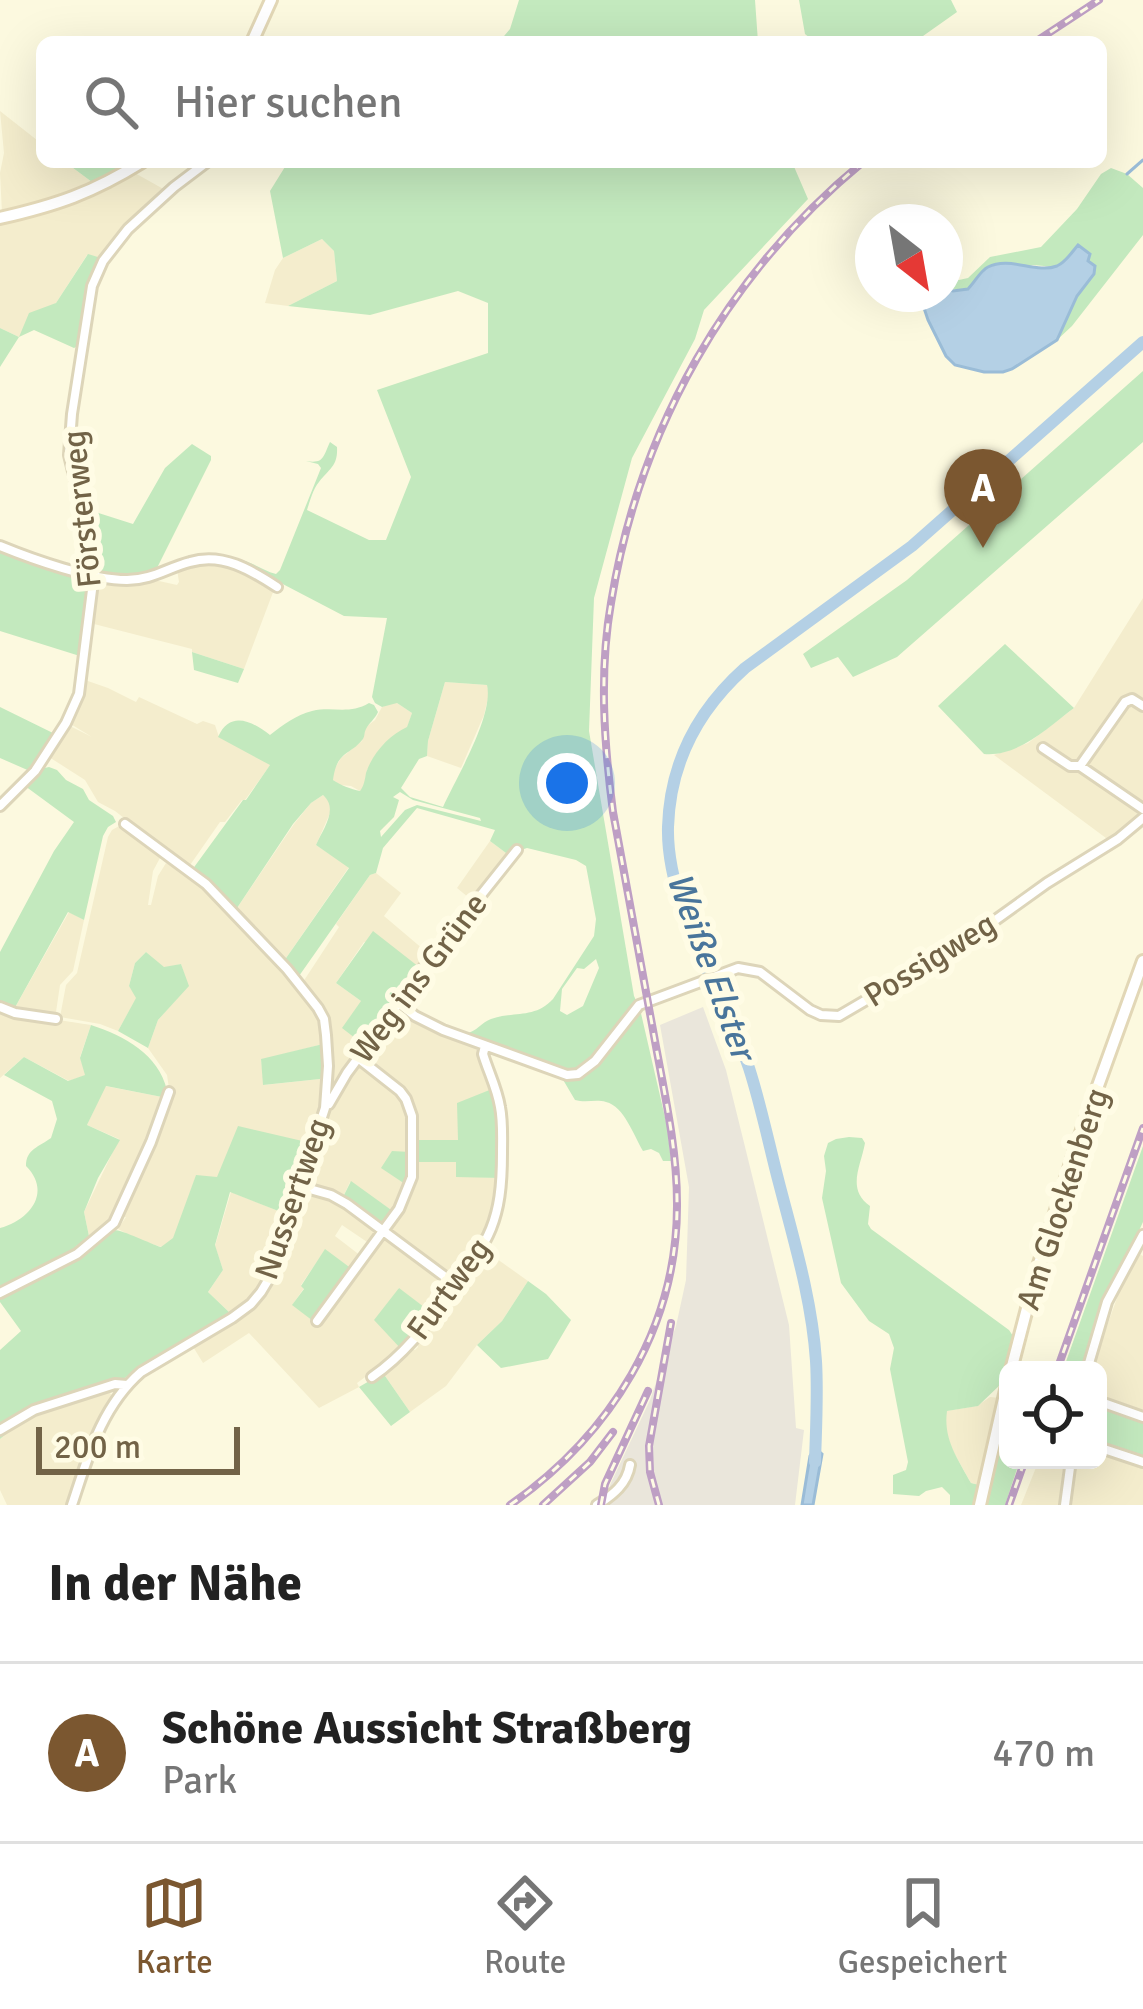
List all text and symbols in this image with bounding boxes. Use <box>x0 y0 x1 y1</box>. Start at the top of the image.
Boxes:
search box <box>36 36 1107 168</box>
icon: search <box>78 69 144 135</box>
text: Hier suchen <box>174 75 403 130</box>
north arrow <box>855 204 963 312</box>
street label: Försterweg <box>53 428 111 590</box>
pin: A <box>944 449 1022 548</box>
your location <box>537 753 597 813</box>
water label: Weiße Elster <box>656 866 767 1070</box>
street label: Weg ins Grüne <box>342 885 496 1071</box>
street label: Possigweg <box>857 904 1003 1016</box>
street label: Am Glockenberg <box>1008 1083 1118 1315</box>
street label: Nussertweg <box>246 1113 340 1285</box>
street label: Furtweg <box>398 1230 500 1348</box>
map controls <box>999 1361 1107 1469</box>
button: locate <box>999 1361 1107 1469</box>
scale bar <box>36 1421 240 1474</box>
text: 200 m <box>54 1427 141 1468</box>
text: In der Nähe <box>48 1552 302 1615</box>
text: Schöne Aussicht Straßberg <box>162 1701 692 1756</box>
text: A <box>75 1729 99 1777</box>
text: 470 m <box>992 1729 1095 1777</box>
text: Park <box>162 1756 237 1804</box>
tab: Karte <box>136 1870 213 1983</box>
tab: Route <box>484 1870 566 1983</box>
tab: Gespeichert <box>838 1870 1007 1983</box>

